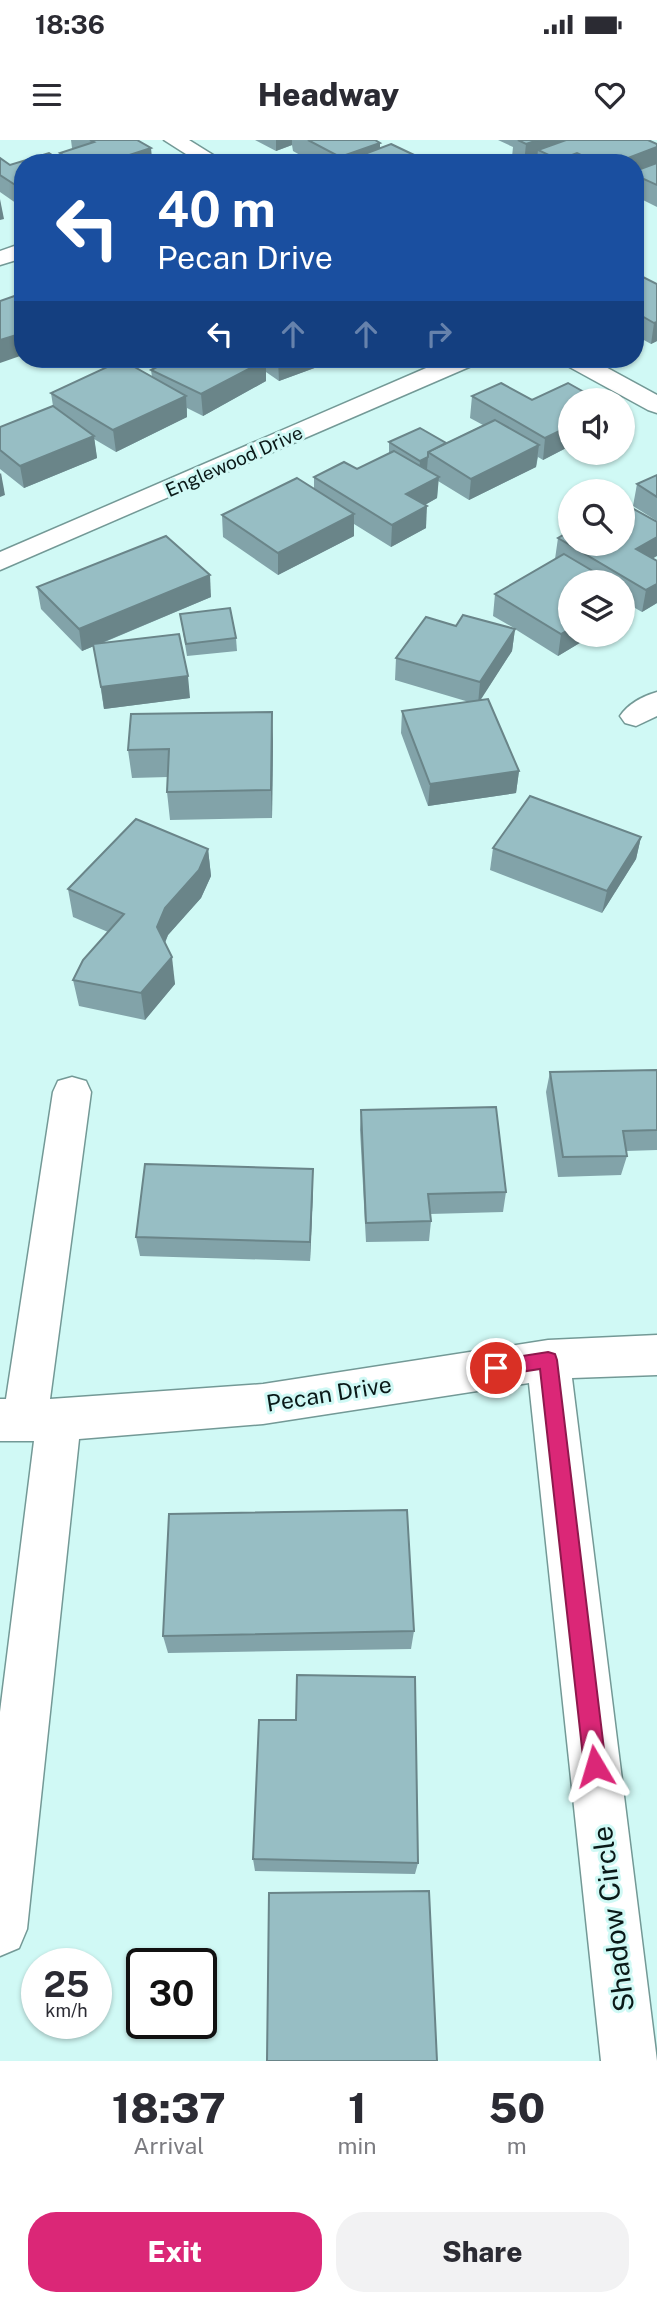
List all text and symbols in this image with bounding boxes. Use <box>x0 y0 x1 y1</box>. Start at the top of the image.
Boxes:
text: 18:36 <box>35 9 105 40</box>
icon: menu <box>28 76 66 114</box>
text: Headway <box>258 76 399 113</box>
icon: heart <box>591 76 629 114</box>
text: 40 m <box>157 180 276 238</box>
icon: left <box>42 182 133 273</box>
text: Pecan Drive <box>157 239 333 276</box>
icon: left <box>201 315 239 353</box>
icon: ahead <box>274 315 312 353</box>
icon: ahead <box>347 315 385 353</box>
icon: right <box>420 315 458 353</box>
map controls <box>558 388 635 647</box>
button: sound <box>558 388 635 465</box>
street label: Englewood Drive <box>162 421 306 501</box>
button: search <box>558 479 635 556</box>
button: layers <box>558 570 635 647</box>
pin <box>466 1338 526 1398</box>
icon: arrive <box>477 1349 515 1387</box>
street label: Pecan Drive <box>264 1370 393 1417</box>
position arrow <box>558 1729 632 1803</box>
street label: Shadow Circle <box>585 1824 640 2014</box>
speed limit sign: 30 <box>126 1948 217 2039</box>
text: 25 <box>44 1964 89 2005</box>
text: km/h <box>45 2000 88 2021</box>
text: 18:37 <box>112 2083 226 2132</box>
text: 1 <box>348 2083 366 2132</box>
text: 50 <box>488 2083 545 2132</box>
text: Arrival <box>133 2132 204 2159</box>
text: min <box>338 2132 377 2159</box>
text: m <box>507 2132 527 2159</box>
button: Exit <box>28 2212 322 2292</box>
button: Share <box>336 2212 629 2292</box>

